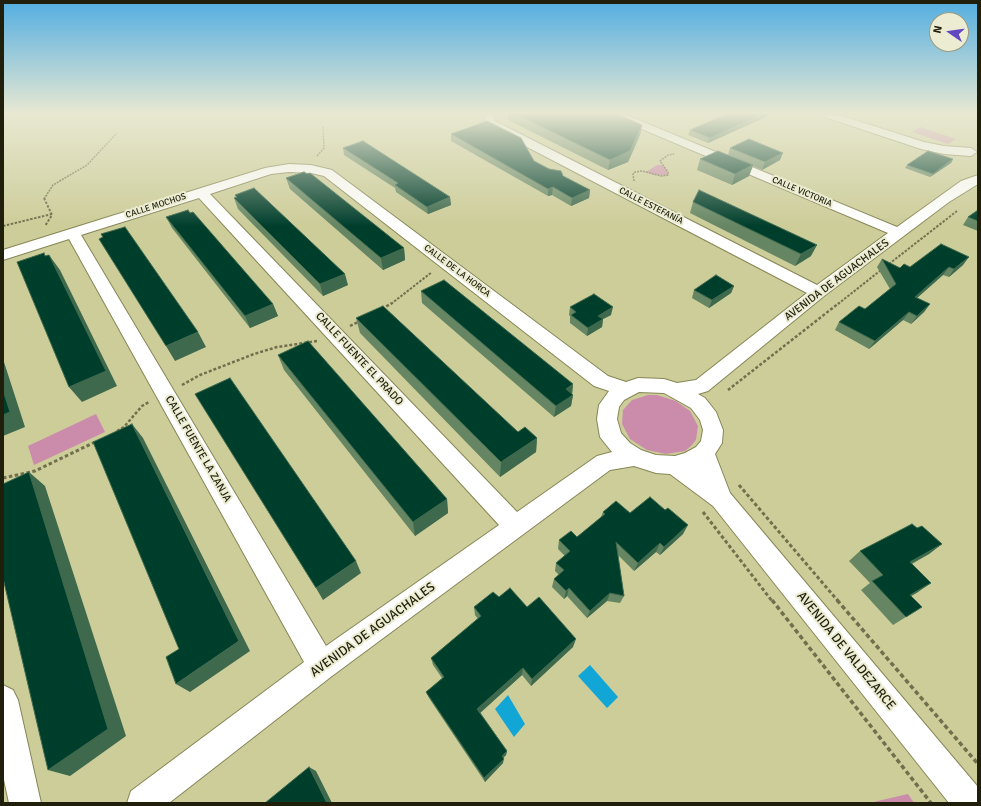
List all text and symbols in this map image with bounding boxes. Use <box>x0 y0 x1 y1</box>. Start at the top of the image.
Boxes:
north arrow <box>929 12 969 52</box>
text: N <box>931 24 945 35</box>
street label: CALLE VICTORIA <box>770 175 834 209</box>
street label: CALLE ESTEFANÍA <box>617 185 685 227</box>
street label: CALLE MOCHOS <box>124 191 188 221</box>
street label: AVENIDA DE AGUACHALES <box>782 236 892 324</box>
street label: CALLE DE LA HORCA <box>422 242 492 300</box>
street label: CALLE FUENTE EL PRADO <box>312 310 406 408</box>
street label: CALLE FUENTE LA ZANJA <box>162 393 234 505</box>
street label: AVENIDA DE AGUACHALES <box>307 579 439 681</box>
street label: AVENIDA DE VALDEZARCE <box>793 589 899 713</box>

